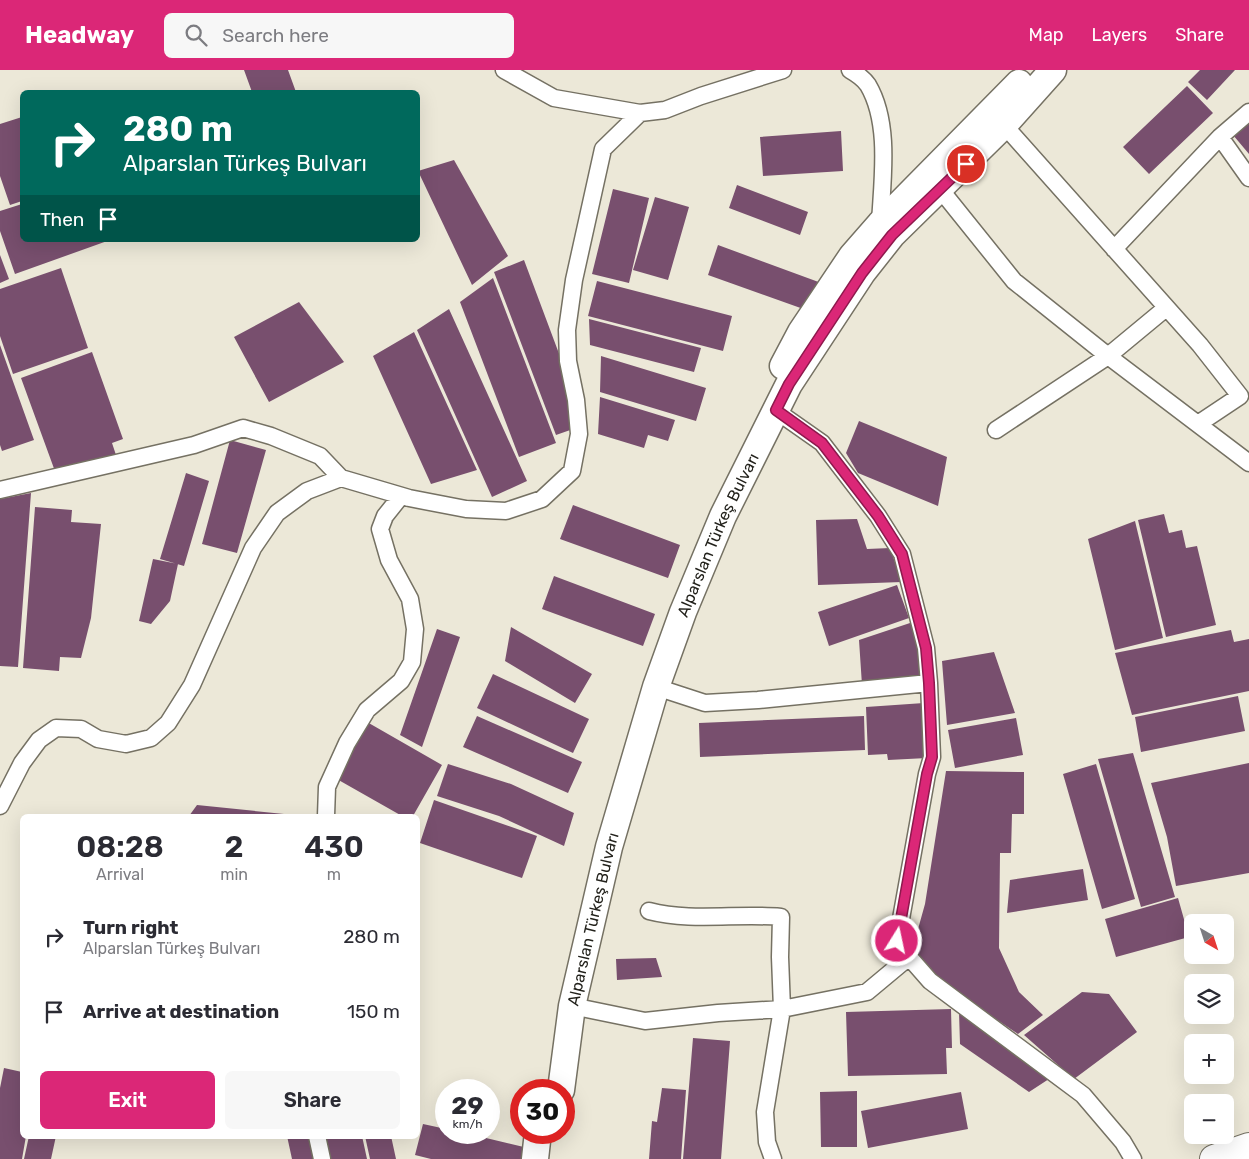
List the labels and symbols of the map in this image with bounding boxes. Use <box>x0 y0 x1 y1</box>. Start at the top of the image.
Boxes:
pin <box>945 143 987 185</box>
street label: Alparslan Türkeş Bulvarı <box>673 450 763 620</box>
street label: Alparslan Türkeş Bulvarı <box>563 830 623 1008</box>
position arrow <box>870 914 922 966</box>
north arrow <box>1184 914 1234 964</box>
speed limit sign: 30 <box>510 1079 575 1144</box>

